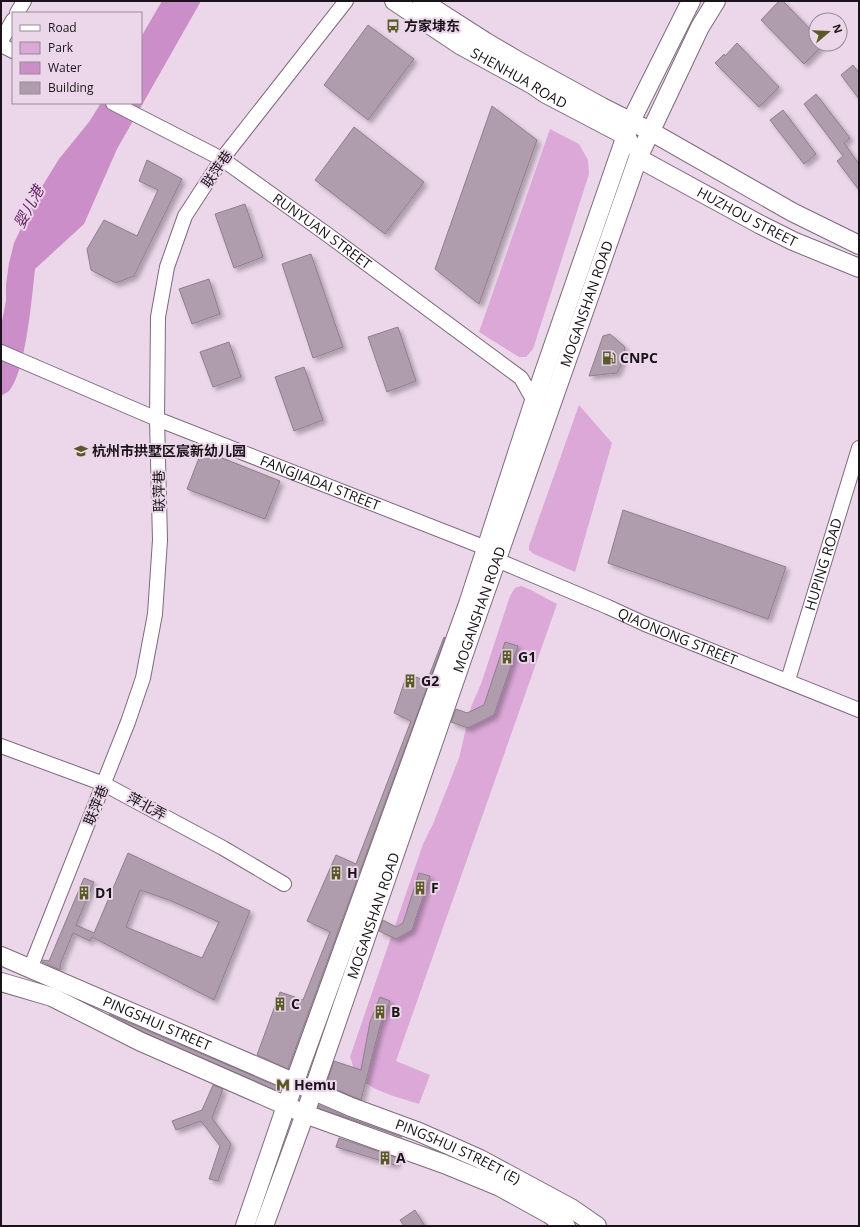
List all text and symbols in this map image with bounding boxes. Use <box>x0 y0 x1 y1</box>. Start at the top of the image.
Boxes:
legend <box>12 12 142 104</box>
north arrow <box>808 12 848 52</box>
place label: 方家埭东 <box>404 16 460 35</box>
bus stop icon: 方家埭东 <box>385 18 401 34</box>
text: Road <box>48 19 77 36</box>
text: N <box>829 22 846 35</box>
text: Park <box>48 39 74 56</box>
street label: SHENHUA ROAD <box>468 43 571 112</box>
text: Water <box>48 59 82 76</box>
text: Building <box>48 79 94 96</box>
street label: 联萍巷 <box>197 146 236 191</box>
water label: 婴儿港 <box>9 180 48 231</box>
street label: HUZHOU STREET <box>694 182 801 251</box>
street label: RUNYUAN STREET <box>269 188 376 273</box>
street label: MOGANSHAN ROAD <box>555 238 617 369</box>
place label: CNPC <box>620 348 658 367</box>
fuel station icon: CNPC <box>601 350 617 366</box>
place label: 杭州市拱墅区宸新幼儿园 <box>92 441 246 460</box>
school or university icon: 杭州市拱墅区宸新幼儿园 <box>73 443 89 459</box>
street label: FANGJIADAI STREET <box>258 450 383 515</box>
street label: 联萍巷 <box>149 470 168 512</box>
street label: HUPING ROAD <box>800 516 846 613</box>
street label: MOGANSHAN ROAD <box>448 544 510 675</box>
street label: QIAONONG STREET <box>615 603 740 669</box>
place label: G1 <box>518 647 536 666</box>
building icon: G1 <box>499 649 515 665</box>
place label: G2 <box>421 671 439 690</box>
building icon: G2 <box>402 673 418 689</box>
street label: 联萍巷 <box>79 782 112 828</box>
street label: 萍北弄 <box>124 787 170 824</box>
street label: MOGANSHAN ROAD <box>342 850 404 981</box>
place label: H <box>347 863 358 882</box>
building icon: H <box>328 865 344 881</box>
place label: F <box>431 878 439 897</box>
building icon: F <box>412 880 428 896</box>
place label: D1 <box>95 883 113 902</box>
building icon: D1 <box>76 885 92 901</box>
street label: PINGSHUI STREET <box>100 991 215 1055</box>
place label: C <box>291 994 300 1013</box>
building icon: C <box>272 996 288 1012</box>
place label: B <box>391 1002 400 1021</box>
building icon: B <box>372 1004 388 1020</box>
place label: Hemu <box>294 1075 336 1094</box>
metro station icon: Hemu <box>275 1077 291 1093</box>
street label: PINGSHUI STREET (E) <box>393 1114 524 1188</box>
place label: A <box>396 1148 406 1167</box>
building icon: A <box>377 1150 393 1166</box>

